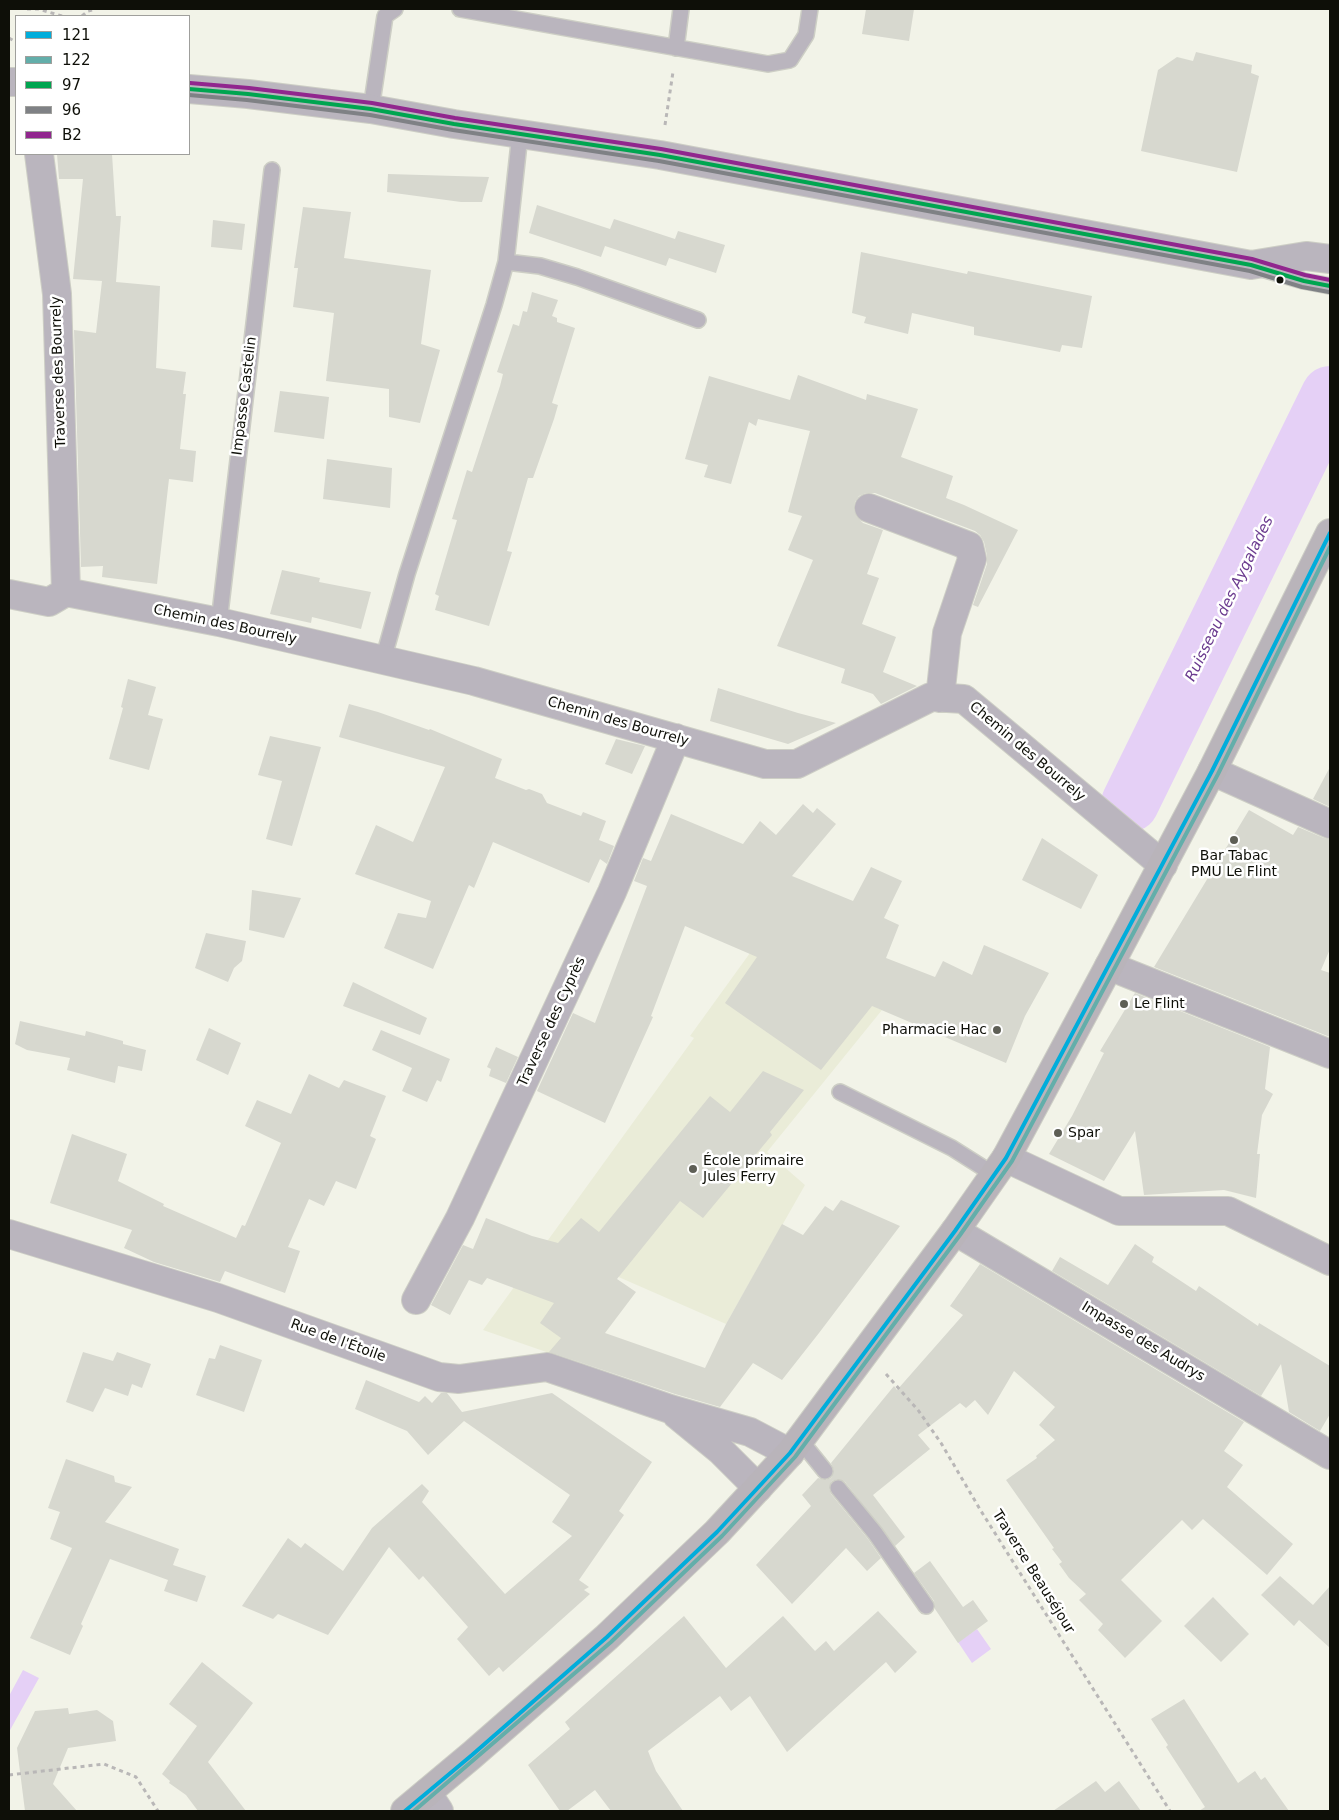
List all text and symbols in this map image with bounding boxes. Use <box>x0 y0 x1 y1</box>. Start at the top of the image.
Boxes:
legend <box>15 15 190 155</box>
text: 121 <box>62 26 91 44</box>
text: 122 <box>62 51 91 69</box>
text: 97 <box>62 76 81 94</box>
text: 96 <box>62 101 81 119</box>
text: B2 <box>62 126 82 144</box>
unlabelled marker <box>1275 275 1285 285</box>
street label: Traverse des Bourrely <box>48 296 70 448</box>
street label: Impasse Castelin <box>229 336 261 456</box>
water label: Ruisseau des Aygalades <box>1182 513 1278 685</box>
street label: Chemin des Bourrely <box>152 602 298 648</box>
street label: Chemin des Bourrely <box>545 694 691 750</box>
street label: Chemin des Bourrely <box>966 699 1088 805</box>
marker: Bar Tabac PMU Le Flint <box>1228 834 1240 846</box>
place label: Bar Tabac PMU Le Flint <box>1191 848 1277 880</box>
street label: Traverse des Cyprès <box>515 954 589 1090</box>
place label: Le Flint <box>1134 996 1185 1012</box>
marker: Le Flint <box>1118 998 1130 1010</box>
place label: Pharmacie Hac <box>882 1022 987 1038</box>
marker: Pharmacie Hac <box>991 1024 1003 1036</box>
place label: Spar <box>1068 1125 1100 1141</box>
marker: Spar <box>1052 1127 1064 1139</box>
place label: École primaire Jules Ferry <box>703 1153 804 1186</box>
marker: École primaire Jules Ferry <box>687 1163 699 1175</box>
street label: Impasse des Audrys <box>1078 1299 1208 1385</box>
street label: Rue de l'Étoile <box>288 1316 388 1366</box>
street label: Traverse Beauséjour <box>988 1507 1078 1637</box>

